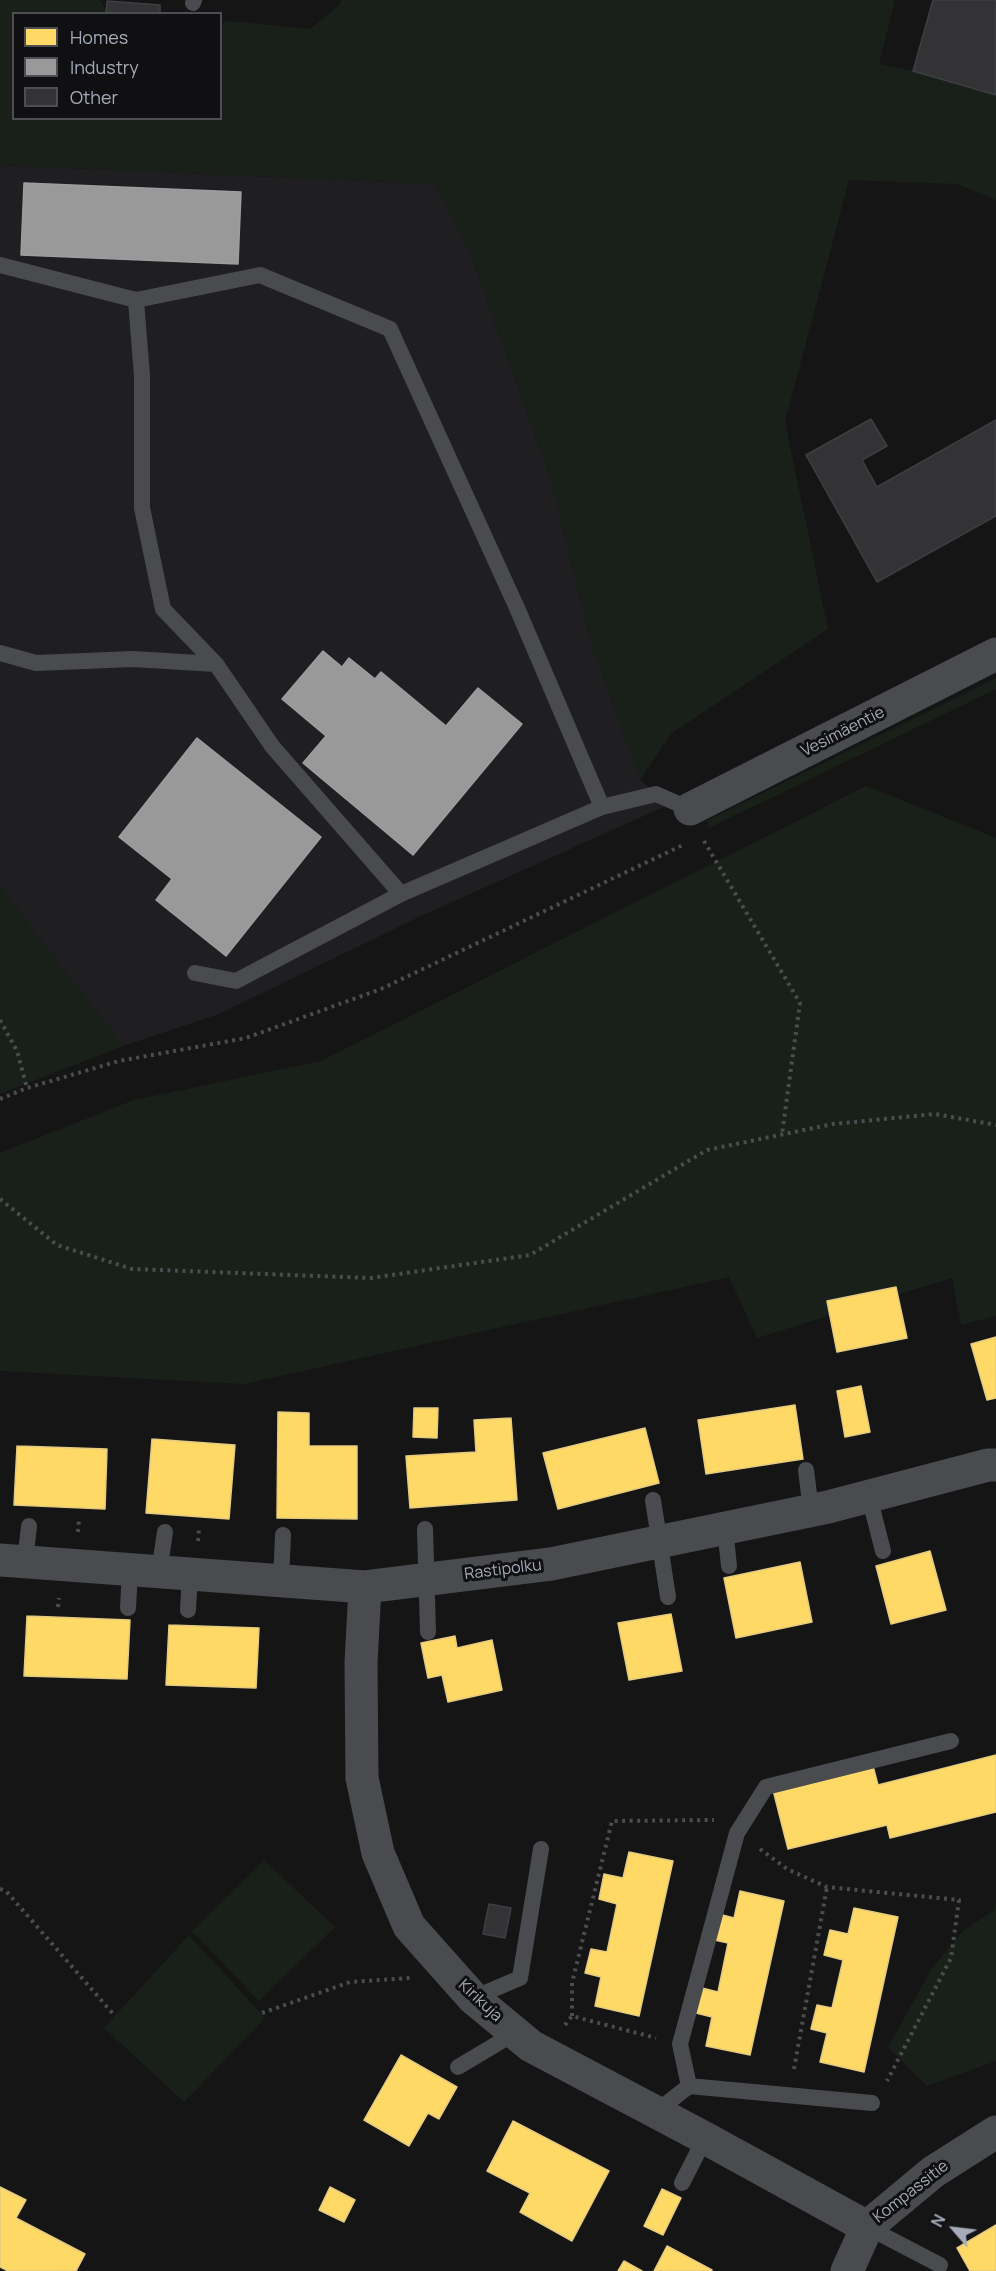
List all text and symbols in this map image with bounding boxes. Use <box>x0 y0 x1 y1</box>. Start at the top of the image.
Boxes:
legend <box>12 12 222 120</box>
text: Homes <box>70 25 128 49</box>
text: Industry <box>70 55 139 79</box>
text: Other <box>70 85 118 109</box>
street label: Vesimäentie <box>798 703 888 761</box>
street label: Rastipolku <box>463 1556 543 1584</box>
street label: Kirikuja <box>454 1976 506 2026</box>
street label: Kompassitie <box>870 2157 952 2227</box>
north arrow <box>924 2199 984 2259</box>
text: N <box>926 2210 951 2231</box>

